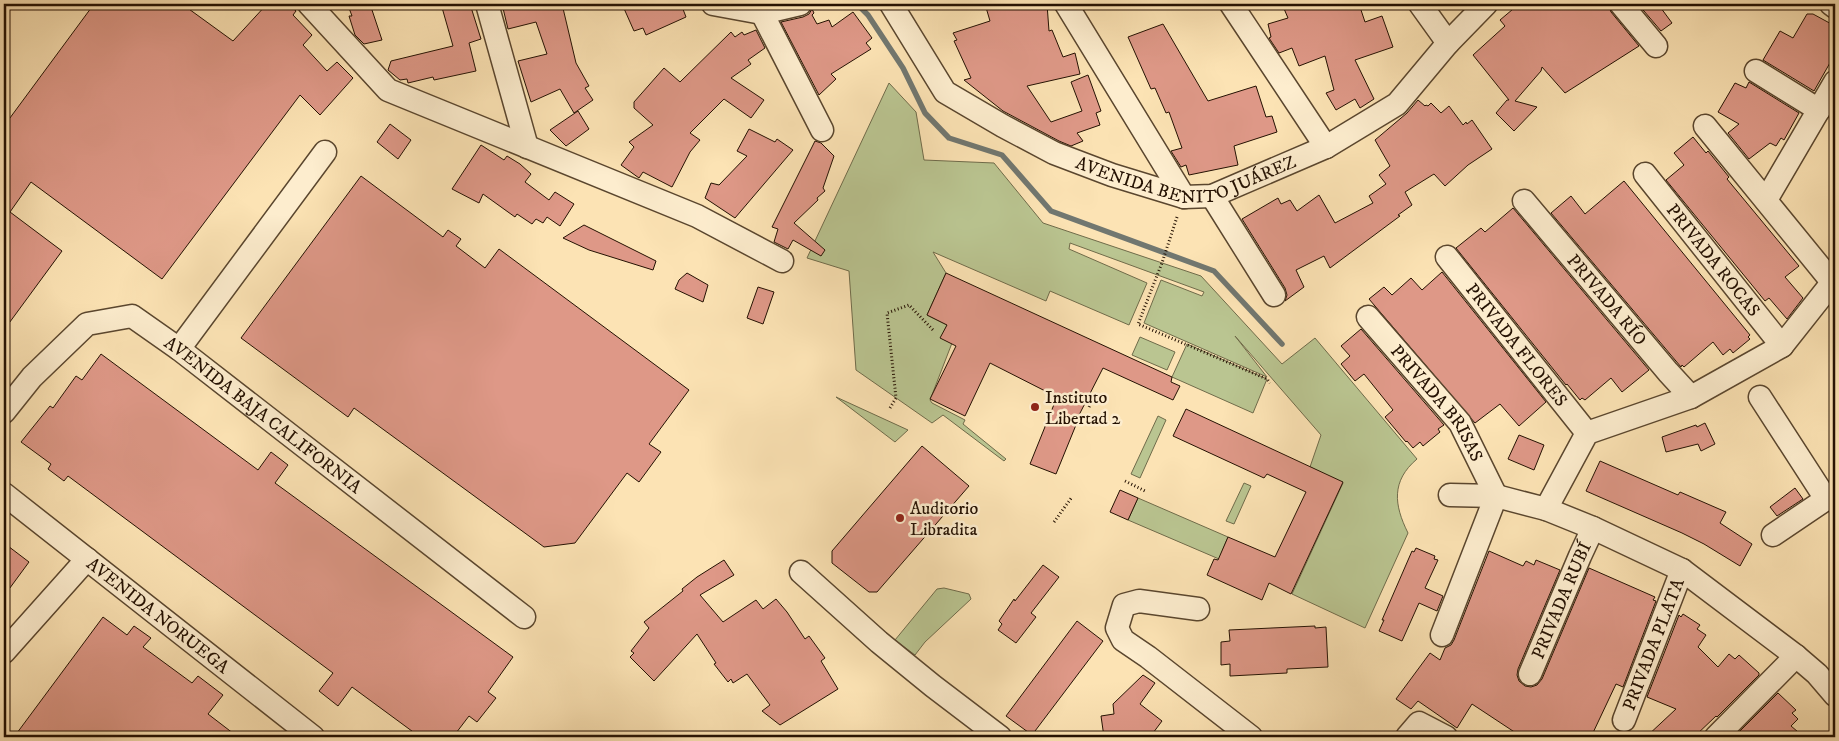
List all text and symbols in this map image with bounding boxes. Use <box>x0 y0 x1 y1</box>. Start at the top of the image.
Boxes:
street label: AVENIDA BENITO JUÁREZ <box>1070 147 1300 169</box>
text: AVENIDA BENITO JUÁREZ <box>1072 151 1300 209</box>
street label: PRIVADA ROCAS <box>1661 200 1764 322</box>
street label: PRIVADA RÍO <box>1562 250 1651 350</box>
street label: PRIVADA FLORES <box>1460 279 1572 411</box>
street label: AVENIDA BAJA CALIFORNIA <box>160 332 366 499</box>
street label: PRIVADA BRISAS <box>1385 341 1487 465</box>
place label: Instituto Libertad 2 <box>1045 387 1120 430</box>
marker: Instituto Libertad 2 <box>1029 401 1041 413</box>
place label: Auditorio Libradita <box>910 498 979 541</box>
marker: Auditorio Libradita <box>894 512 906 524</box>
street label: PRIVADA RUBÍ <box>1528 537 1598 663</box>
street label: AVENIDA NORUEGA <box>82 553 234 679</box>
street label: PRIVADA PLATA <box>1619 575 1690 714</box>

